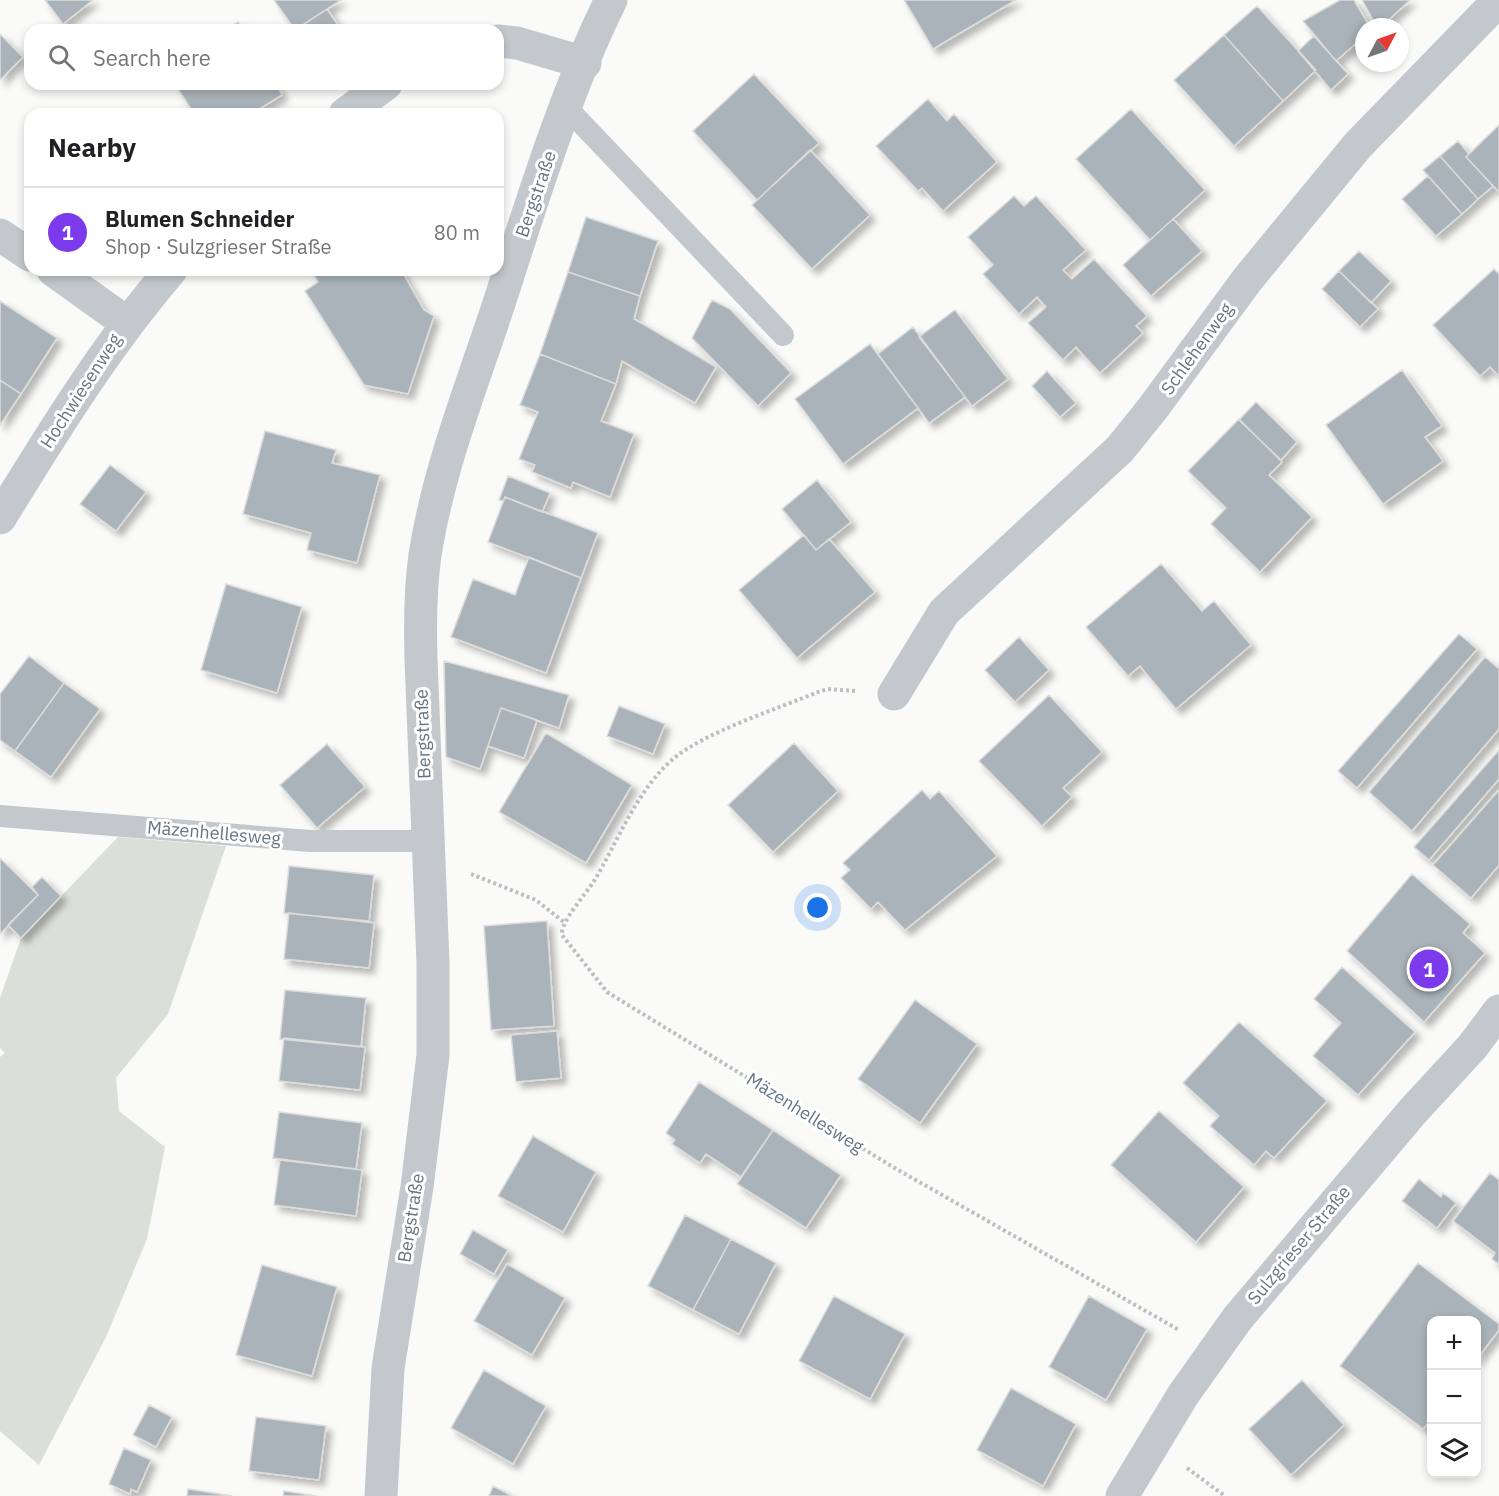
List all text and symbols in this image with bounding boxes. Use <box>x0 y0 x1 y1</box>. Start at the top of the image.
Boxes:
north arrow <box>1355 18 1409 72</box>
search box <box>24 24 504 90</box>
icon: search <box>45 41 78 74</box>
text: Search here <box>93 43 211 72</box>
text: Nearby <box>48 130 136 164</box>
street label: Bergstraße <box>510 148 561 240</box>
text: Blumen Schneider <box>105 204 294 233</box>
text: 1 <box>62 219 74 246</box>
text: 80 m <box>434 219 480 246</box>
text: Shop · Sulzgrieser Straße <box>105 233 331 260</box>
street label: Schlehenweg <box>1156 298 1238 399</box>
street label: Hochwiesenweg <box>35 329 126 452</box>
street label: Bergstraße <box>409 689 436 779</box>
street label: Mäzenhellesweg <box>146 815 282 850</box>
your location <box>803 893 832 922</box>
pin: 1 <box>1410 946 1448 992</box>
street label: Mäzenhellesweg <box>742 1067 869 1158</box>
street label: Bergstraße <box>392 1172 429 1264</box>
street label: Sulzgrieser Straße <box>1242 1180 1355 1309</box>
map controls <box>1427 1316 1481 1478</box>
button: + <box>1427 1316 1481 1370</box>
button: − <box>1427 1370 1481 1424</box>
button: layers <box>1427 1424 1481 1478</box>

